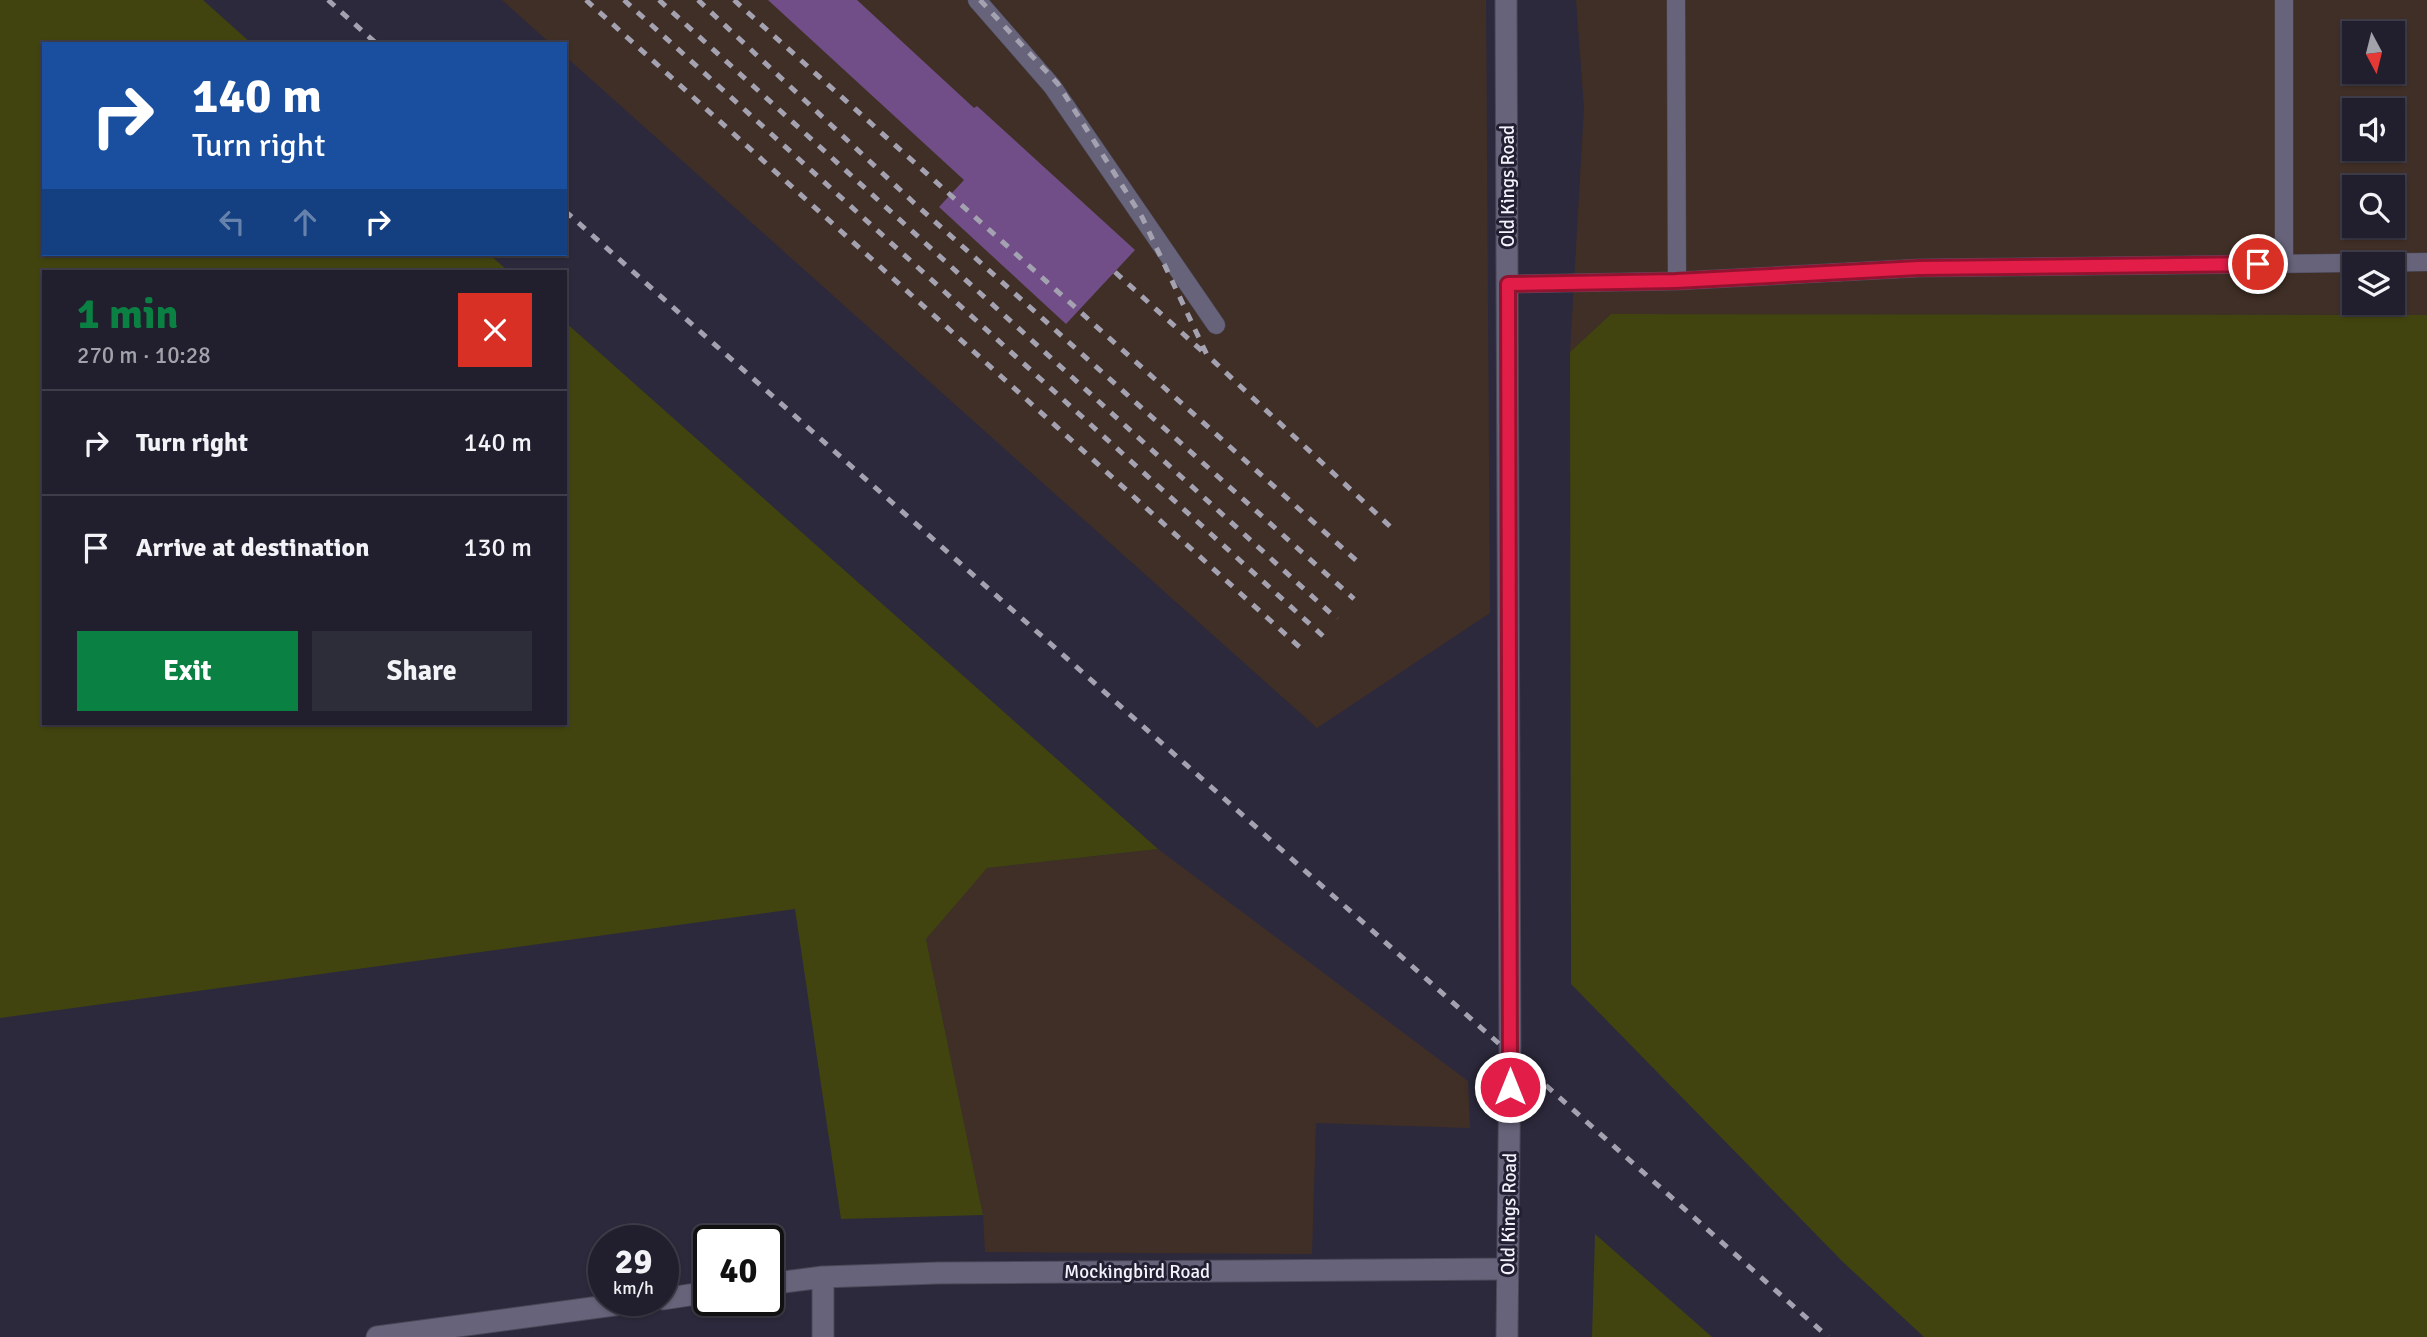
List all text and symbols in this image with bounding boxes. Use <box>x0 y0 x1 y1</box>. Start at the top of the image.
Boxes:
north arrow <box>2342 21 2404 84</box>
map controls <box>2342 21 2405 315</box>
text: 140 m <box>192 66 322 126</box>
icon: right <box>77 70 168 161</box>
button: sound <box>2342 98 2405 161</box>
street label: Old Kings Road <box>1496 125 1520 247</box>
text: Turn right <box>192 126 325 165</box>
button: search <box>2342 175 2405 238</box>
icon: left <box>213 203 251 241</box>
icon: ahead <box>286 203 324 241</box>
icon: right <box>359 203 397 241</box>
pin <box>2228 234 2288 294</box>
icon: arrive <box>2239 245 2277 283</box>
button: layers <box>2342 252 2405 315</box>
text: 1 min <box>77 289 178 340</box>
button: close <box>458 293 532 367</box>
text: 270 m · 10:28 <box>77 341 211 370</box>
icon: right <box>77 424 115 462</box>
text: Turn right <box>136 427 248 459</box>
text: 140 m <box>463 427 532 459</box>
icon: arrive <box>77 529 115 567</box>
text: Arrive at destination <box>136 532 369 564</box>
text: 130 m <box>463 532 532 564</box>
button: Exit <box>77 631 298 711</box>
button: Share <box>312 631 532 711</box>
position arrow <box>1473 1050 1547 1124</box>
street label: Old Kings Road <box>1496 1153 1522 1275</box>
speed limit sign: 40 <box>693 1225 784 1316</box>
text: 29 <box>615 1240 652 1283</box>
street label: Mockingbird Road <box>1064 1260 1210 1284</box>
text: km/h <box>613 1277 654 1299</box>

